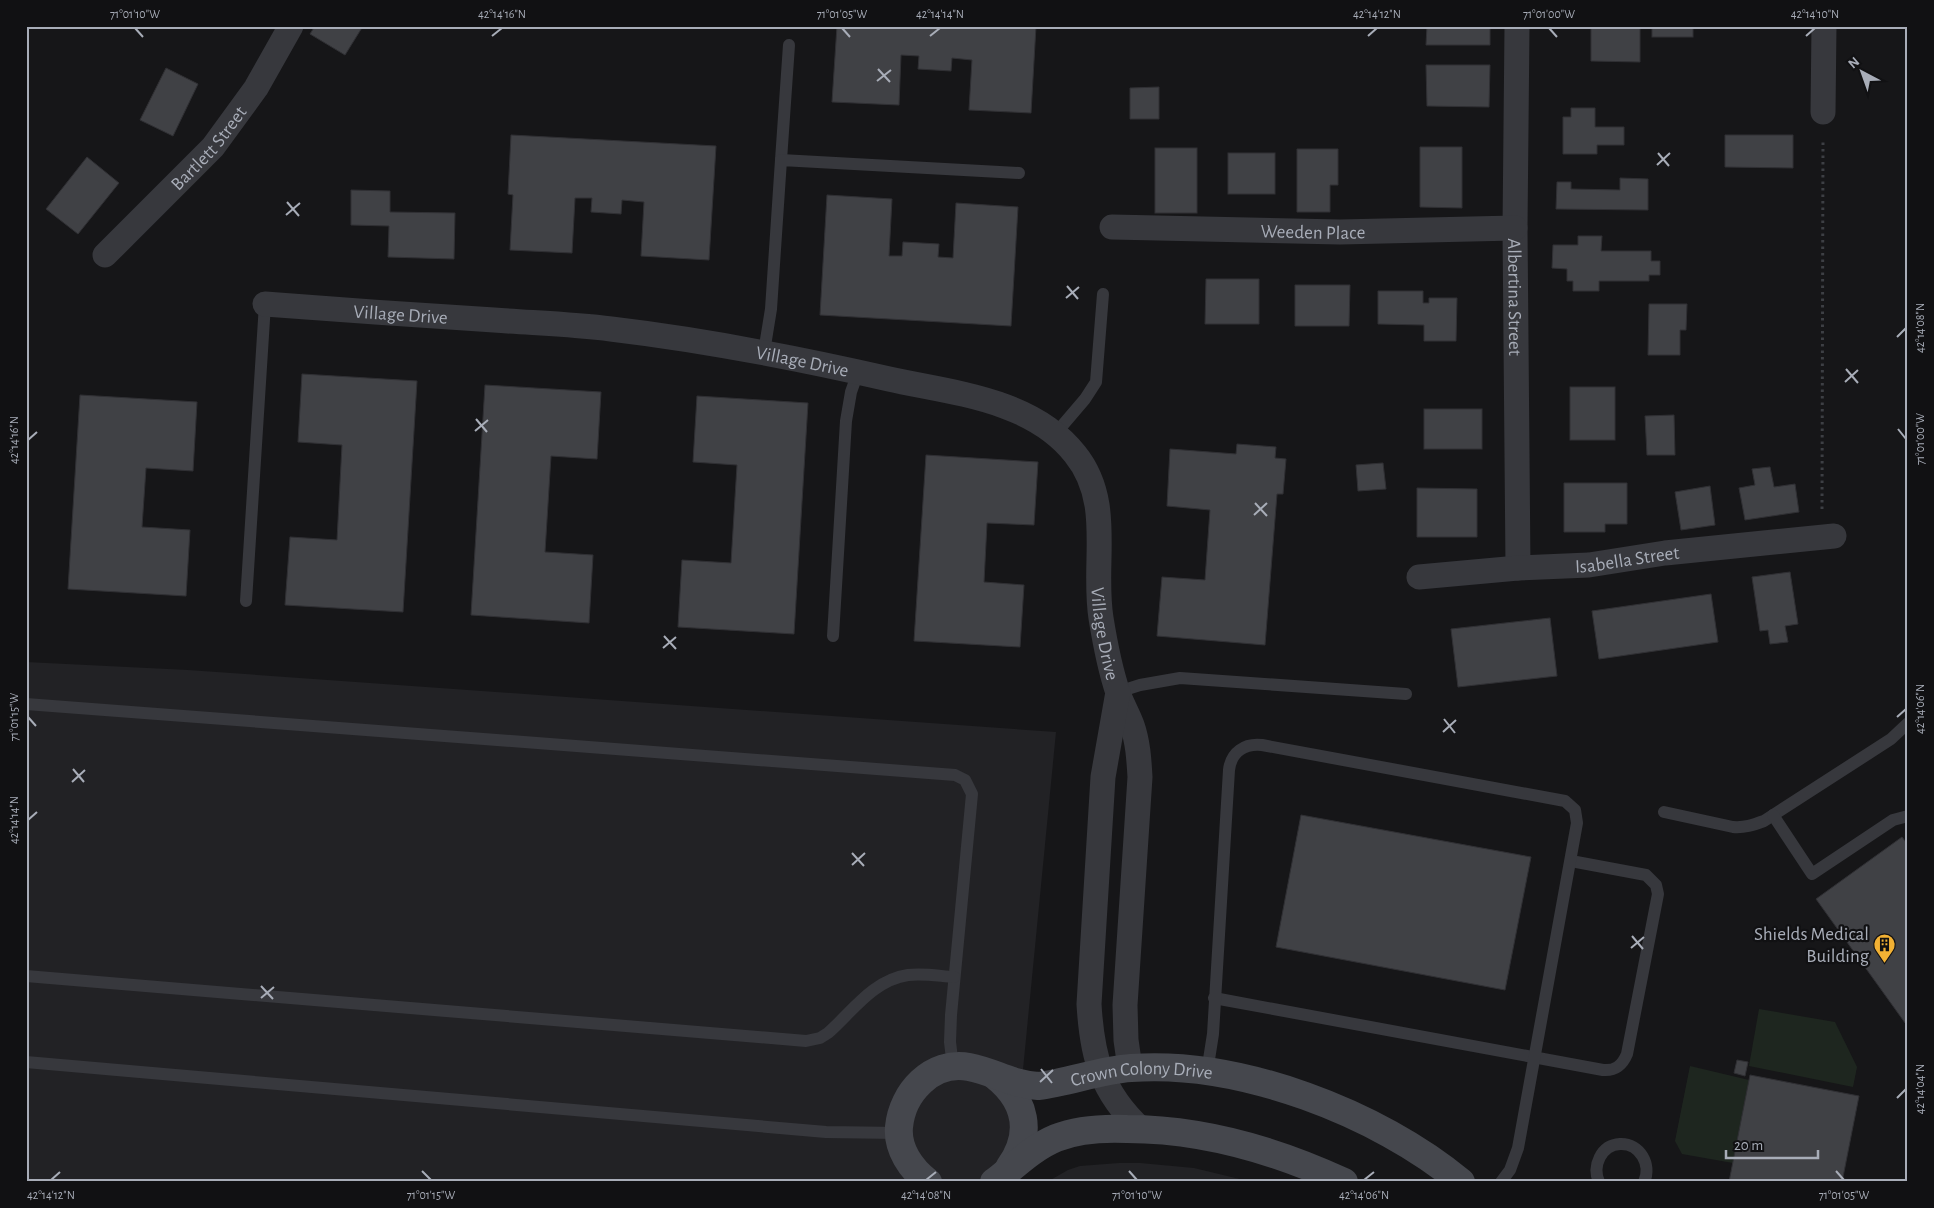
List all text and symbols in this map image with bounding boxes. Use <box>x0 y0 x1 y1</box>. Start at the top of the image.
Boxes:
text: 71°01'10"W <box>110 8 160 20</box>
text: 42°14'16"N <box>478 8 526 20</box>
text: 71°01'05"W <box>817 8 868 20</box>
text: 42°14'14"N <box>916 8 964 20</box>
text: 42°14'12"N <box>1353 8 1401 20</box>
text: 71°01'00"W <box>1523 8 1575 20</box>
text: 42°14'10"N <box>1791 8 1839 20</box>
north arrow <box>1836 48 1886 98</box>
text: N <box>1846 54 1862 71</box>
street label: Bartlett Street <box>168 103 250 194</box>
street label: Weeden Place <box>1260 222 1366 243</box>
street label: Albertina Street <box>1504 238 1524 356</box>
street label: Village Drive <box>353 303 448 328</box>
text: 42°14'08"N <box>1914 303 1926 353</box>
street label: Village Drive <box>754 343 850 381</box>
text: 71°01'00"W <box>1914 413 1926 465</box>
text: 42°14'16"N <box>8 416 20 464</box>
street label: Isabella Street <box>1575 544 1680 577</box>
street label: Village Drive <box>1088 587 1122 683</box>
text: 42°14'06"N <box>1914 684 1926 734</box>
text: 71°01'15"W <box>8 692 20 741</box>
text: 42°14'14"N <box>8 796 20 844</box>
place label: Shields Medical Building <box>1754 925 1870 966</box>
building icon: Shields Medical Building <box>1873 932 1897 963</box>
street label: Crown Colony Drive <box>1069 1059 1214 1090</box>
text: 42°14'04"N <box>1914 1064 1926 1114</box>
scale bar <box>1726 1128 1819 1160</box>
text: 20 m <box>1734 1138 1763 1153</box>
text: 42°14'12"N <box>27 1189 75 1201</box>
text: 71°01'15"W <box>407 1189 456 1201</box>
text: 42°14'08"N <box>901 1189 951 1201</box>
text: 71°01'10"W <box>1112 1189 1162 1201</box>
text: 42°14'06"N <box>1339 1189 1389 1201</box>
text: 71°01'05"W <box>1819 1189 1870 1201</box>

